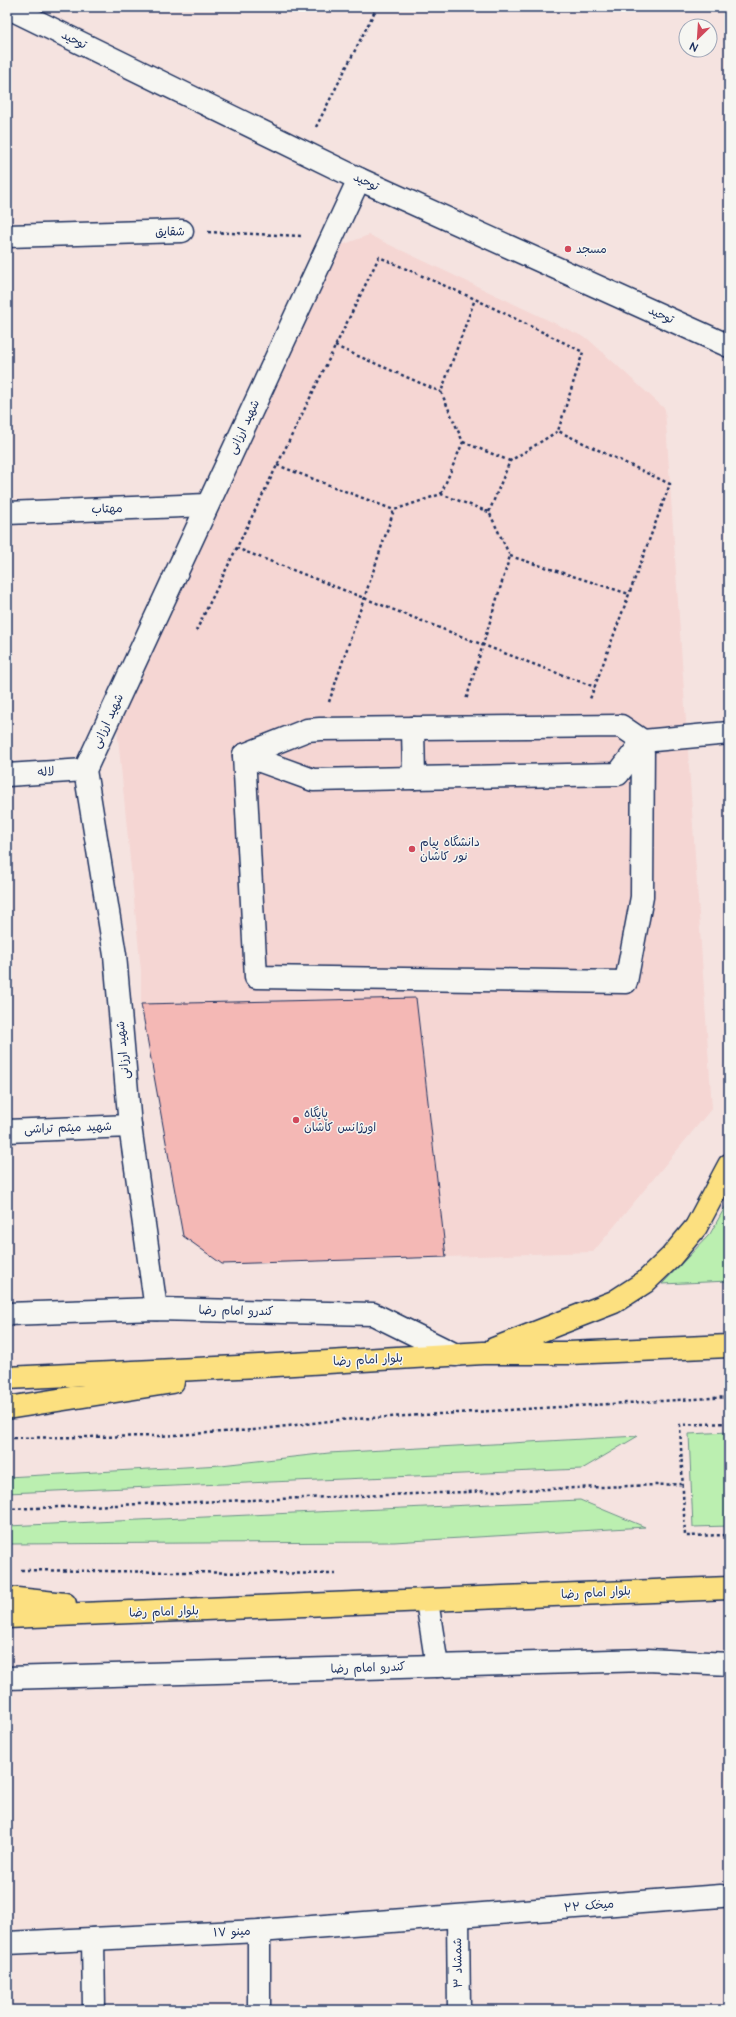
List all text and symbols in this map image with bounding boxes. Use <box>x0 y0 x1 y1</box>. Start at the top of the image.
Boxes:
north arrow <box>678 18 718 58</box>
street label: توحید <box>58 27 90 54</box>
text: N <box>688 38 700 55</box>
street label: توحید <box>350 169 382 196</box>
street label: شقایق <box>155 223 185 241</box>
place label: مسجد <box>576 241 607 258</box>
marker: مسجد <box>563 244 573 254</box>
street label: توحید <box>645 302 677 328</box>
street label: شهید ارزانی <box>224 397 264 457</box>
street label: مهتاب <box>91 500 123 518</box>
street label: شهید ارزانی <box>88 691 128 751</box>
street label: لاله <box>37 763 55 781</box>
place label: دانشگاه پیام نور کاشان <box>420 834 480 865</box>
marker: دانشگاه پیام نور کاشان <box>407 844 417 854</box>
street label: شهید ارزانی <box>112 1020 134 1080</box>
place label: پایگاه اورژانس کاشان <box>304 1105 376 1136</box>
marker: پایگاه اورژانس کاشان <box>291 1115 301 1125</box>
street label: شهید میثم تراشی <box>24 1118 112 1138</box>
street label: کندرو امام رضا <box>198 1302 274 1320</box>
street label: بلوار امام رضا <box>333 1350 403 1370</box>
street label: بلوار امام رضا <box>561 1583 631 1603</box>
street label: بلوار امام رضا <box>129 1602 199 1622</box>
street label: کندرو امام رضا <box>330 1658 406 1678</box>
street label: میخک ۲۲ <box>563 1895 615 1917</box>
street label: مینو ۱۷ <box>213 1923 251 1941</box>
street label: شمشاد ۳ <box>449 1938 467 1988</box>

